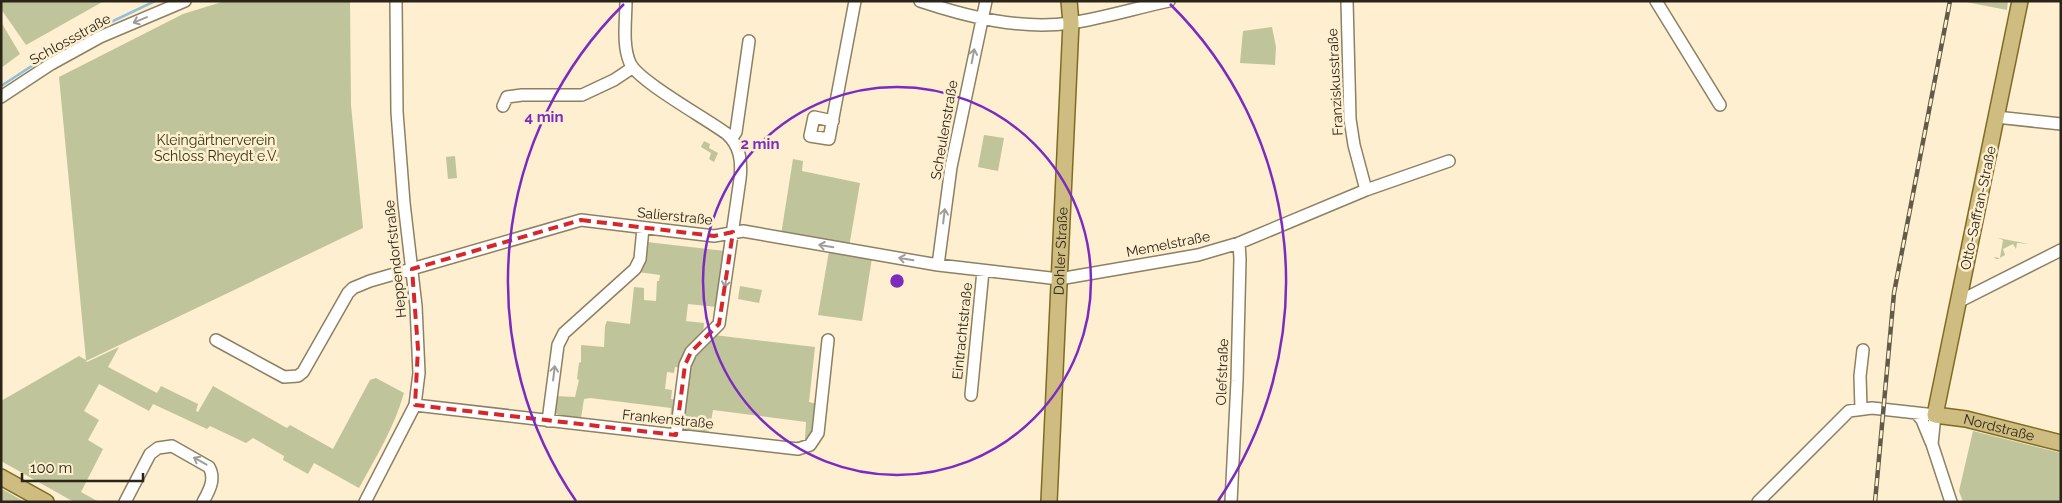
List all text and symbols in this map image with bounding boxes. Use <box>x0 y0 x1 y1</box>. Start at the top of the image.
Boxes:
street label: Schlossstraße <box>27 10 113 68</box>
one-way arrow <box>133 16 148 26</box>
street label: Franziskusstraße <box>1324 28 1346 136</box>
one-way arrow <box>968 49 978 65</box>
street label: Scheulenstraße <box>927 79 961 181</box>
text: 4 min <box>524 108 564 126</box>
park label: Kleingärtnerverein Schloss Rheydt e.V. <box>154 132 278 164</box>
text: 2 min <box>741 135 779 153</box>
street label: Otto-Saffran-Straße <box>1957 145 1999 271</box>
street label: Heppendorfstraße <box>381 199 409 319</box>
street label: Salierstraße <box>636 204 714 228</box>
street label: Dohler Straße <box>1050 207 1071 296</box>
one-way arrow <box>940 209 950 225</box>
street label: Memelstraße <box>1125 228 1211 260</box>
one-way arrow <box>819 241 835 251</box>
one-way arrow <box>899 254 915 264</box>
one-way arrow <box>720 272 730 288</box>
centre of rings <box>888 272 906 290</box>
street label: Eintrachtstraße <box>949 282 975 380</box>
street label: Olefstraße <box>1213 338 1231 406</box>
one-way arrow <box>549 365 559 381</box>
street label: Frankenstraße <box>622 406 714 432</box>
street label: Nordstraße <box>1962 411 2036 444</box>
scale bar <box>22 450 144 482</box>
one-way arrow <box>192 456 207 466</box>
text: 100 m <box>30 459 72 477</box>

